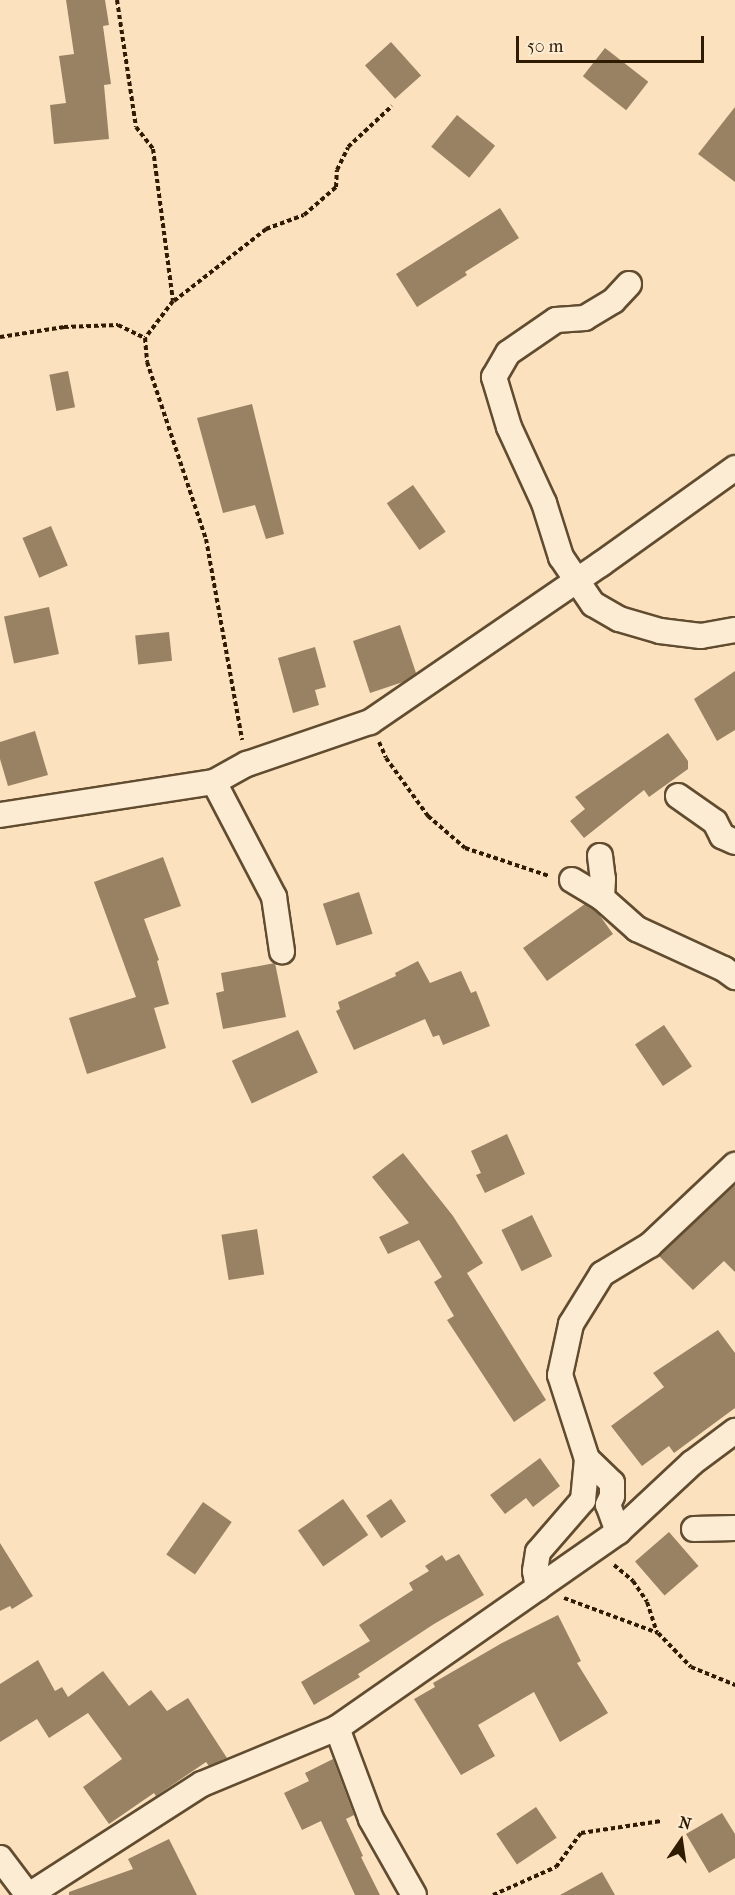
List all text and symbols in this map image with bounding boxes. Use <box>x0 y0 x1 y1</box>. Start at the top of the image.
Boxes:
scale bar <box>519 24 706 62</box>
text: 50 m <box>527 36 563 57</box>
north arrow <box>651 1811 711 1871</box>
text: N <box>677 1812 693 1834</box>

